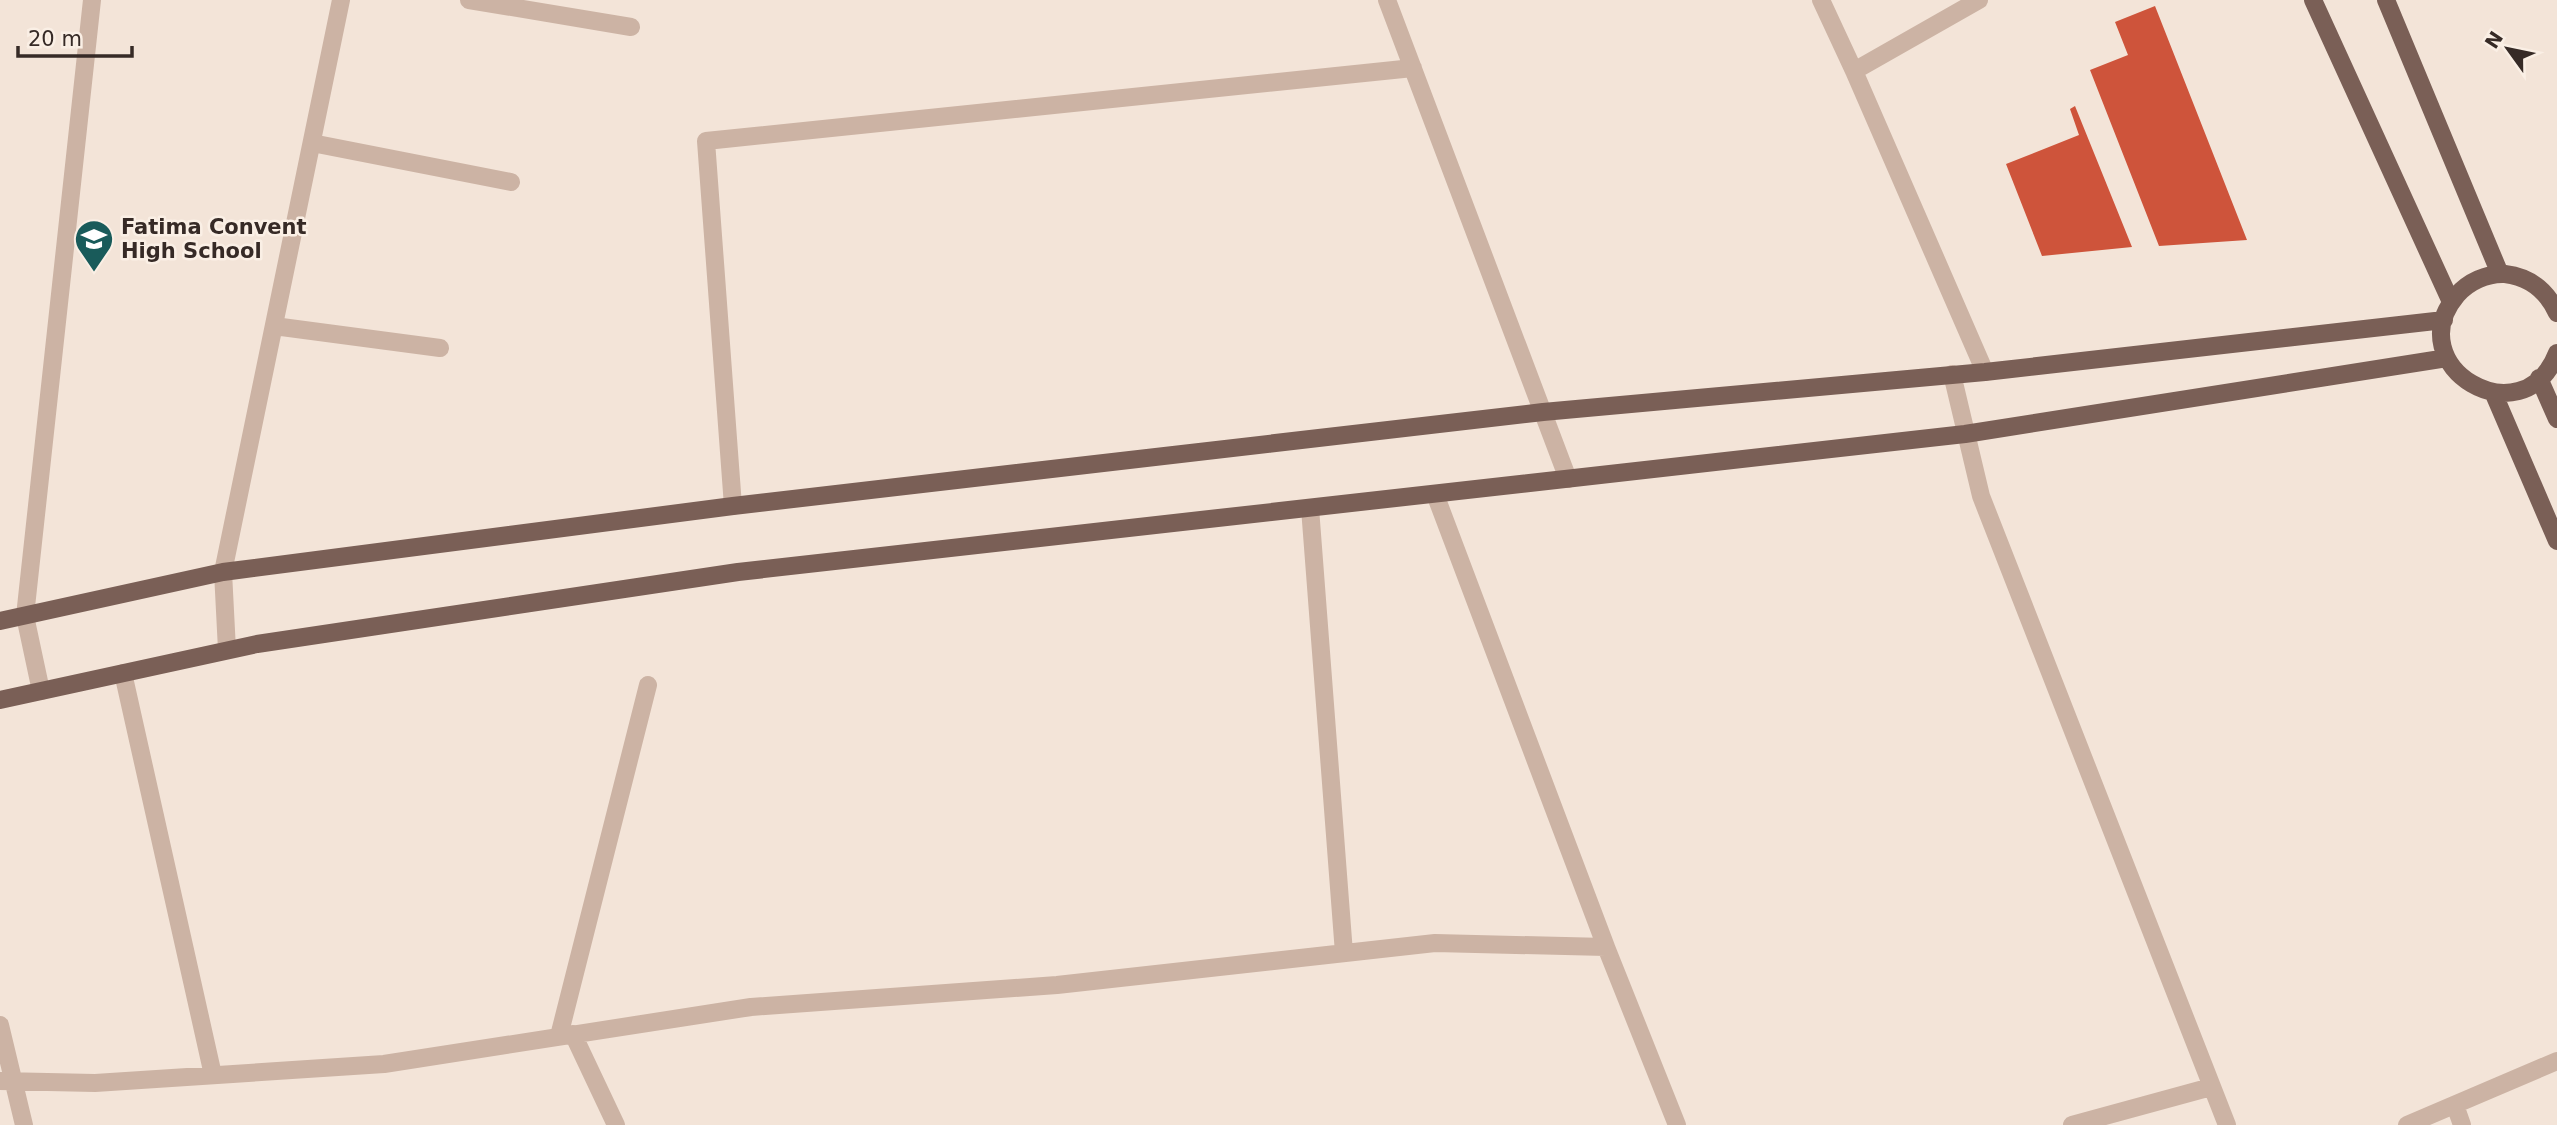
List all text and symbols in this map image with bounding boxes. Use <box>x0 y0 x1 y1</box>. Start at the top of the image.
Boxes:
scale bar <box>18 14 131 58</box>
north arrow <box>2473 14 2543 84</box>
text: 20 m <box>28 27 82 51</box>
text: N <box>2480 27 2507 52</box>
place label: Fatima Convent High School <box>121 215 307 263</box>
school or university icon: Fatima Convent High School <box>73 218 115 273</box>

